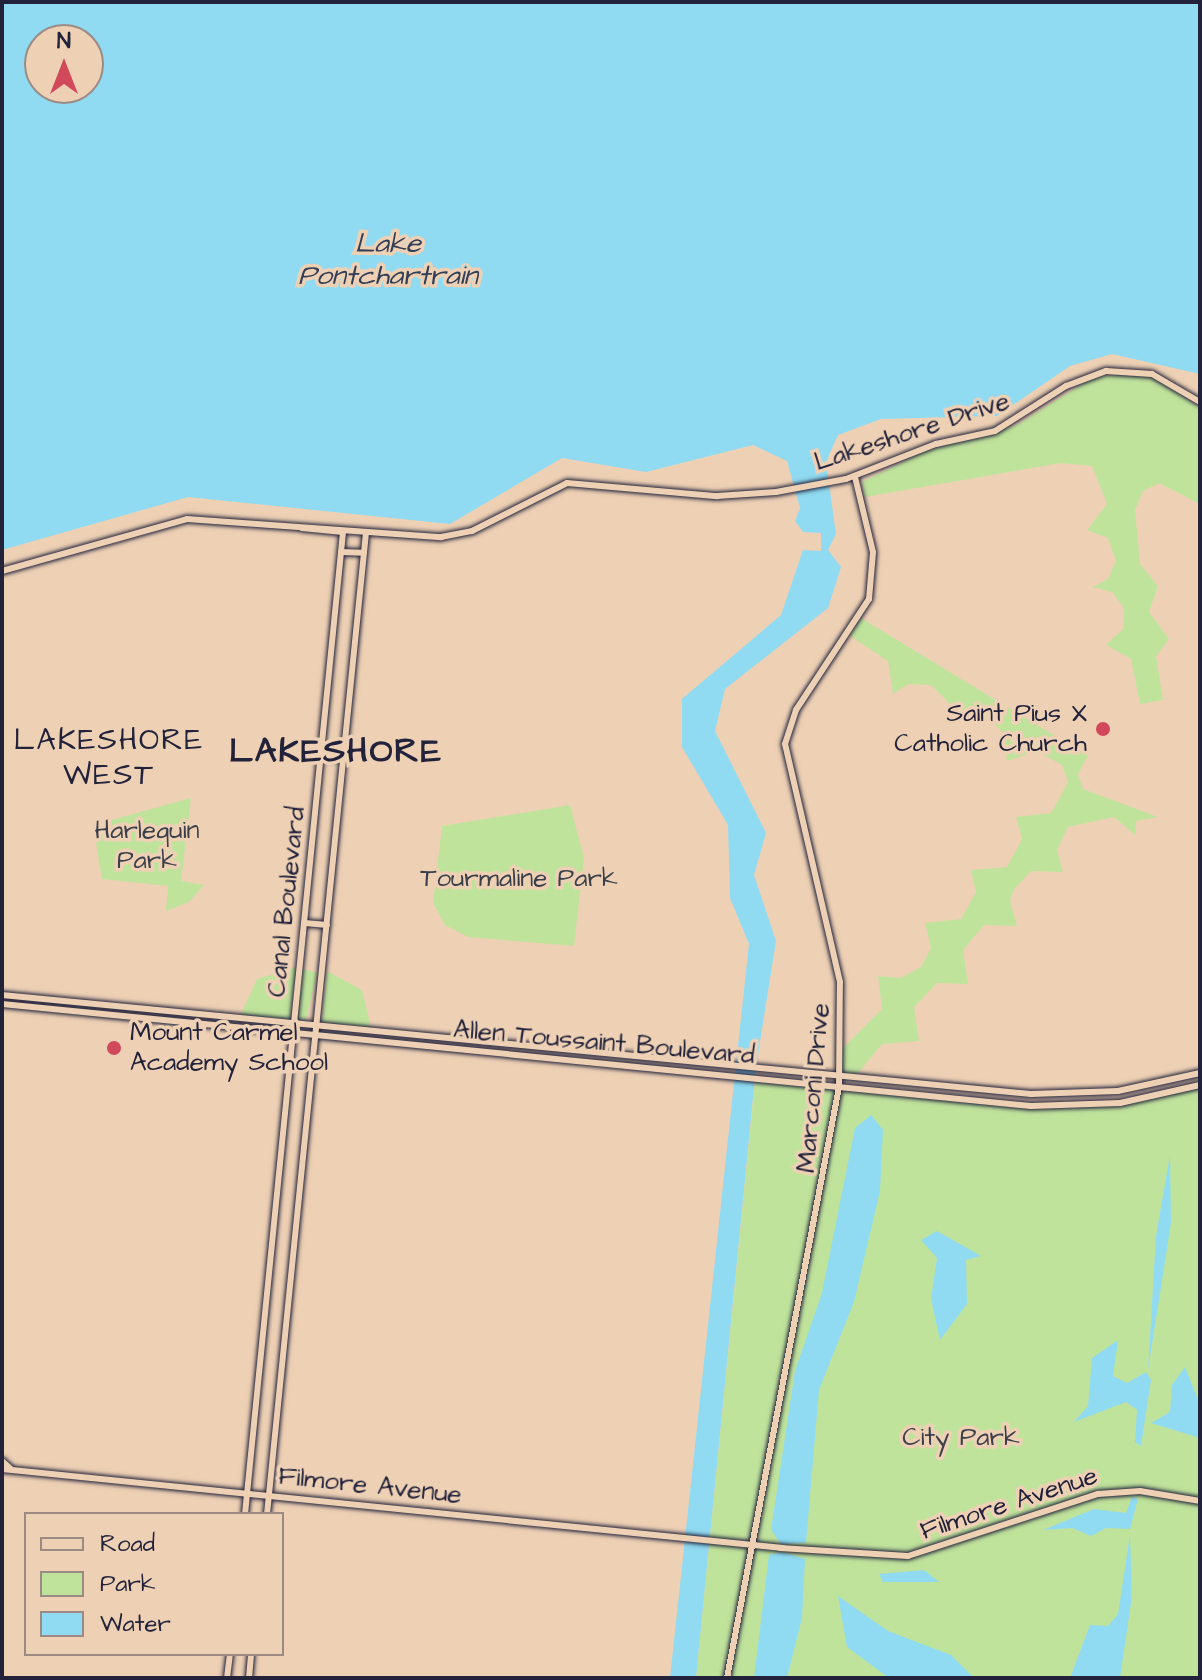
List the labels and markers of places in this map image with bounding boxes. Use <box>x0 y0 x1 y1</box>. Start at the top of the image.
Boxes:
place label: Saint Pius X Catholic Church <box>894 698 1087 760</box>
marker: Saint Pius X Catholic Church <box>1094 720 1112 738</box>
place label: Mount Carmel Academy School <box>130 1017 328 1078</box>
marker: Mount Carmel Academy School <box>105 1039 123 1057</box>

